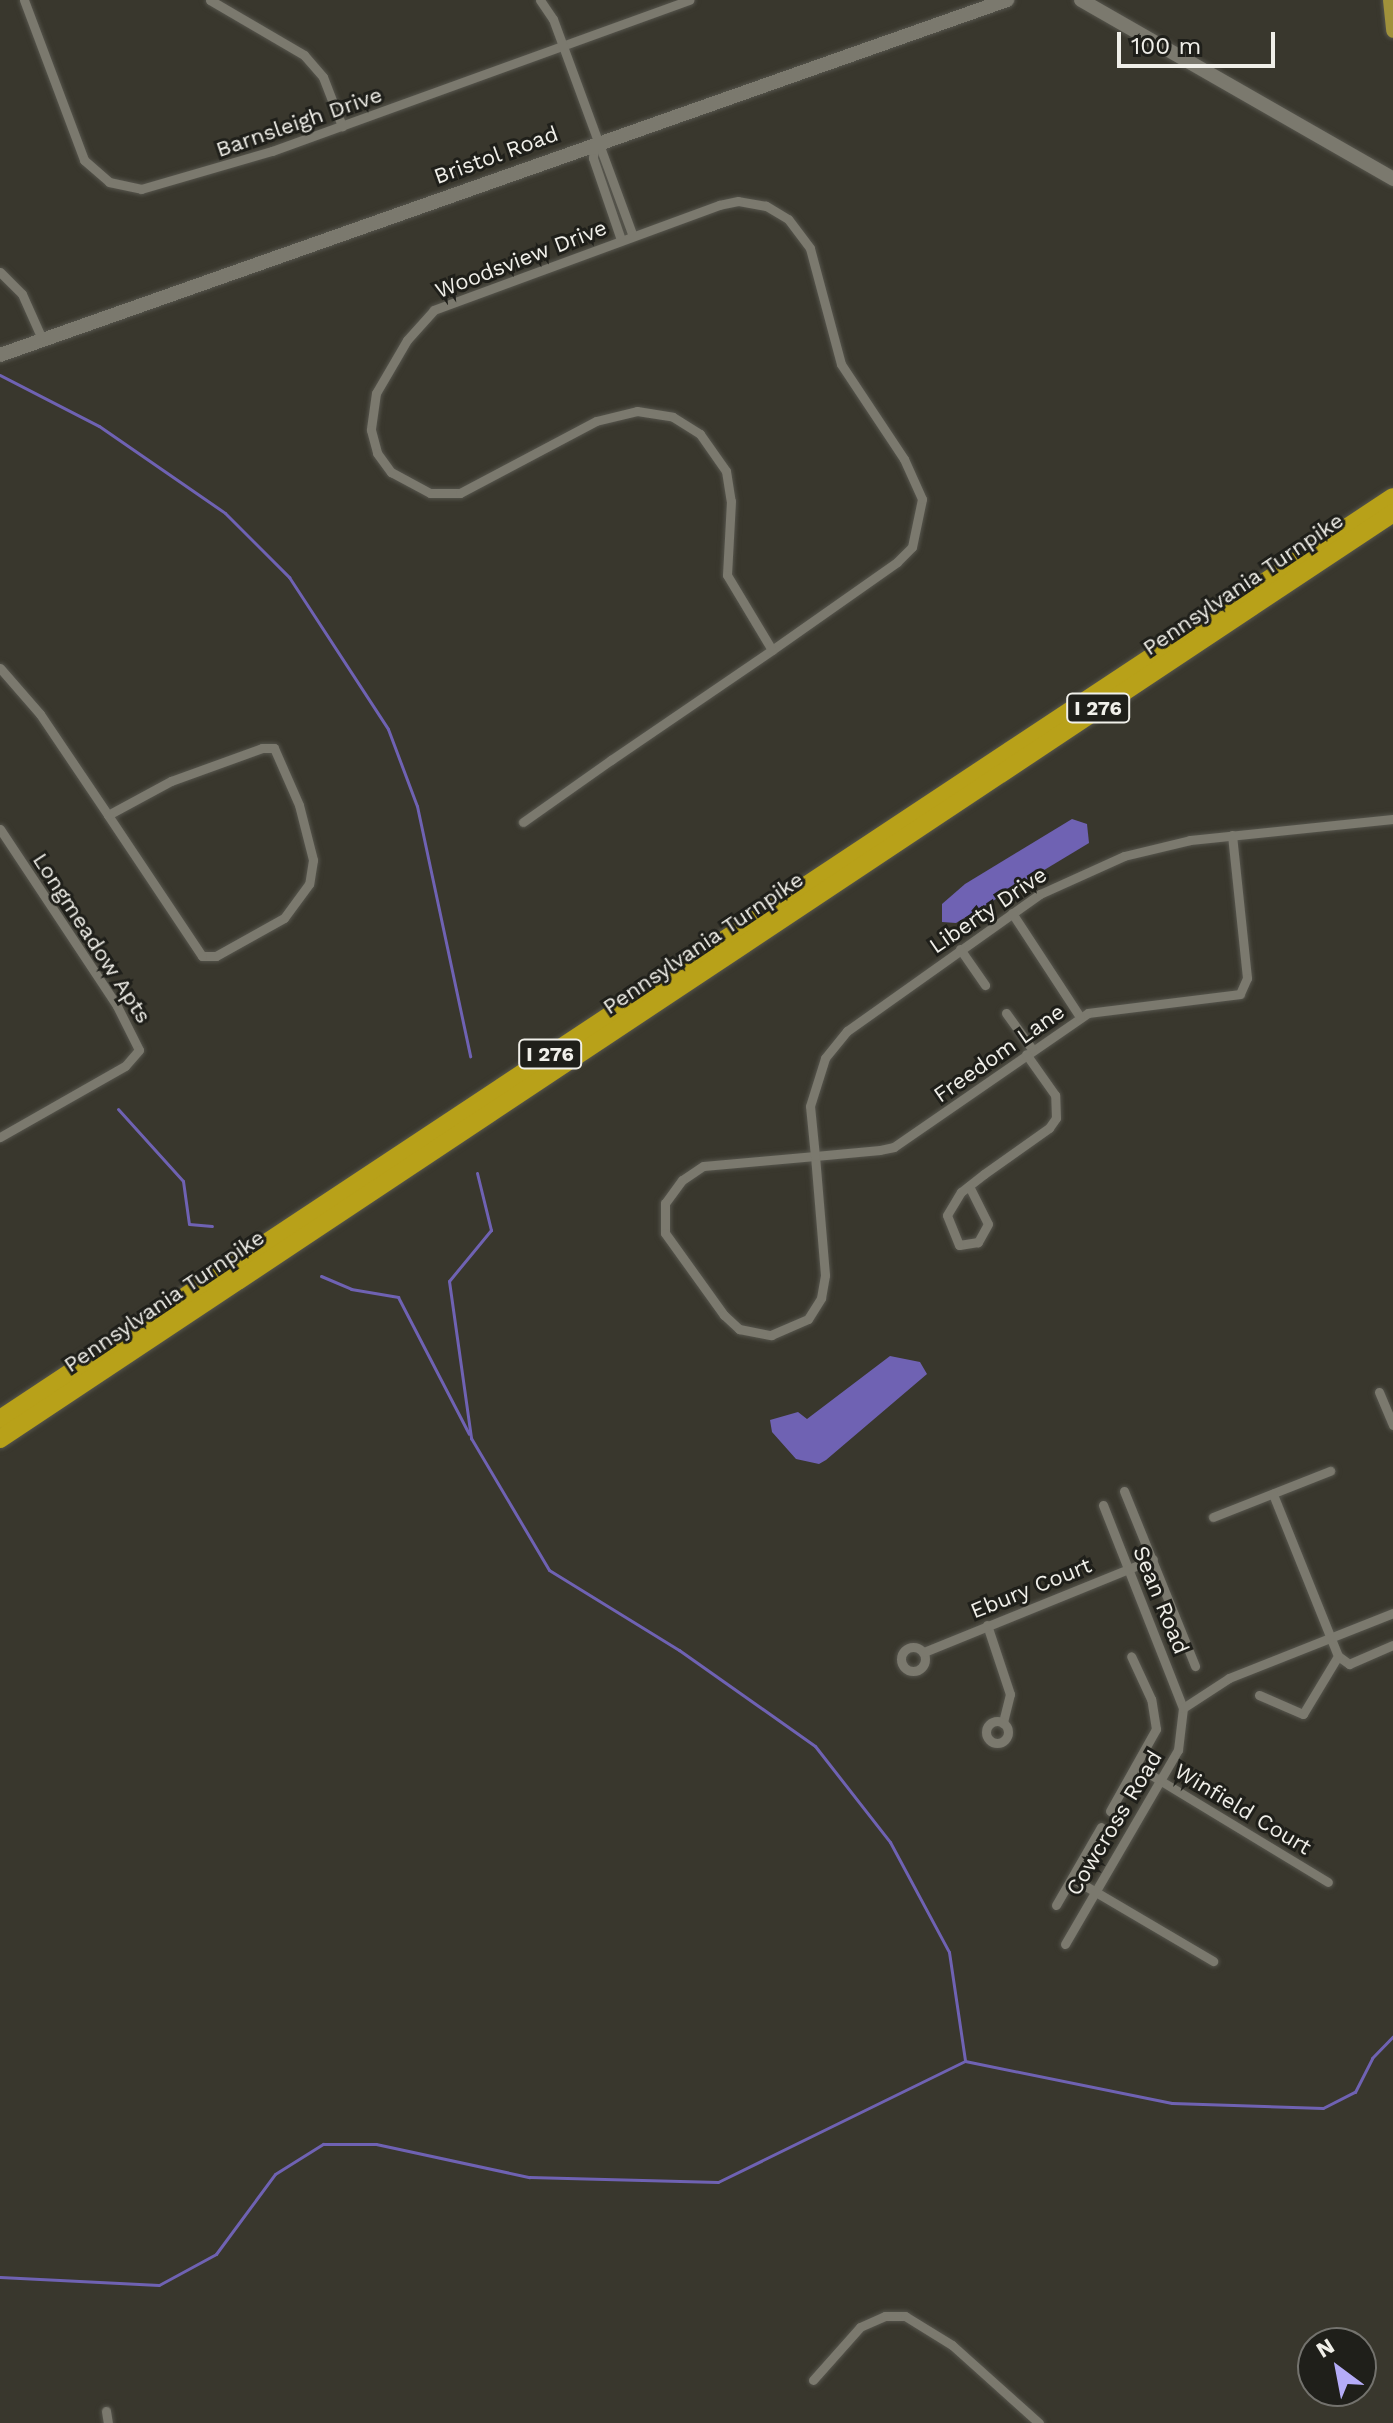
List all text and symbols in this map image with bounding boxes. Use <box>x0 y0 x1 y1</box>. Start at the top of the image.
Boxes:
scale bar <box>1121 16 1279 66</box>
text: 100 m <box>1131 32 1201 60</box>
street label: Barnsleigh Drive <box>213 81 385 163</box>
street label: Bristol Road <box>430 120 562 190</box>
street label: Woodsview Drive <box>431 214 611 304</box>
street label: Pennsylvania Turnpike <box>1137 507 1349 661</box>
road number: I 276 <box>1066 692 1130 724</box>
street label: Longmeadow Apts <box>27 847 157 1029</box>
street label: Liberty Drive <box>924 861 1052 959</box>
street label: Pennsylvania Turnpike <box>597 866 809 1020</box>
street label: Freedom Lane <box>928 998 1070 1108</box>
road number: I 276 <box>518 1038 582 1070</box>
street label: Pennsylvania Turnpike <box>58 1224 270 1378</box>
street label: Sean Road <box>1127 1542 1195 1658</box>
street label: Ebury Court <box>966 1552 1096 1624</box>
street label: Cowcross Road <box>1060 1746 1168 1900</box>
street label: Winfield Court <box>1170 1758 1316 1860</box>
north arrow <box>1297 2327 1377 2407</box>
text: N <box>1312 2333 1339 2363</box>

